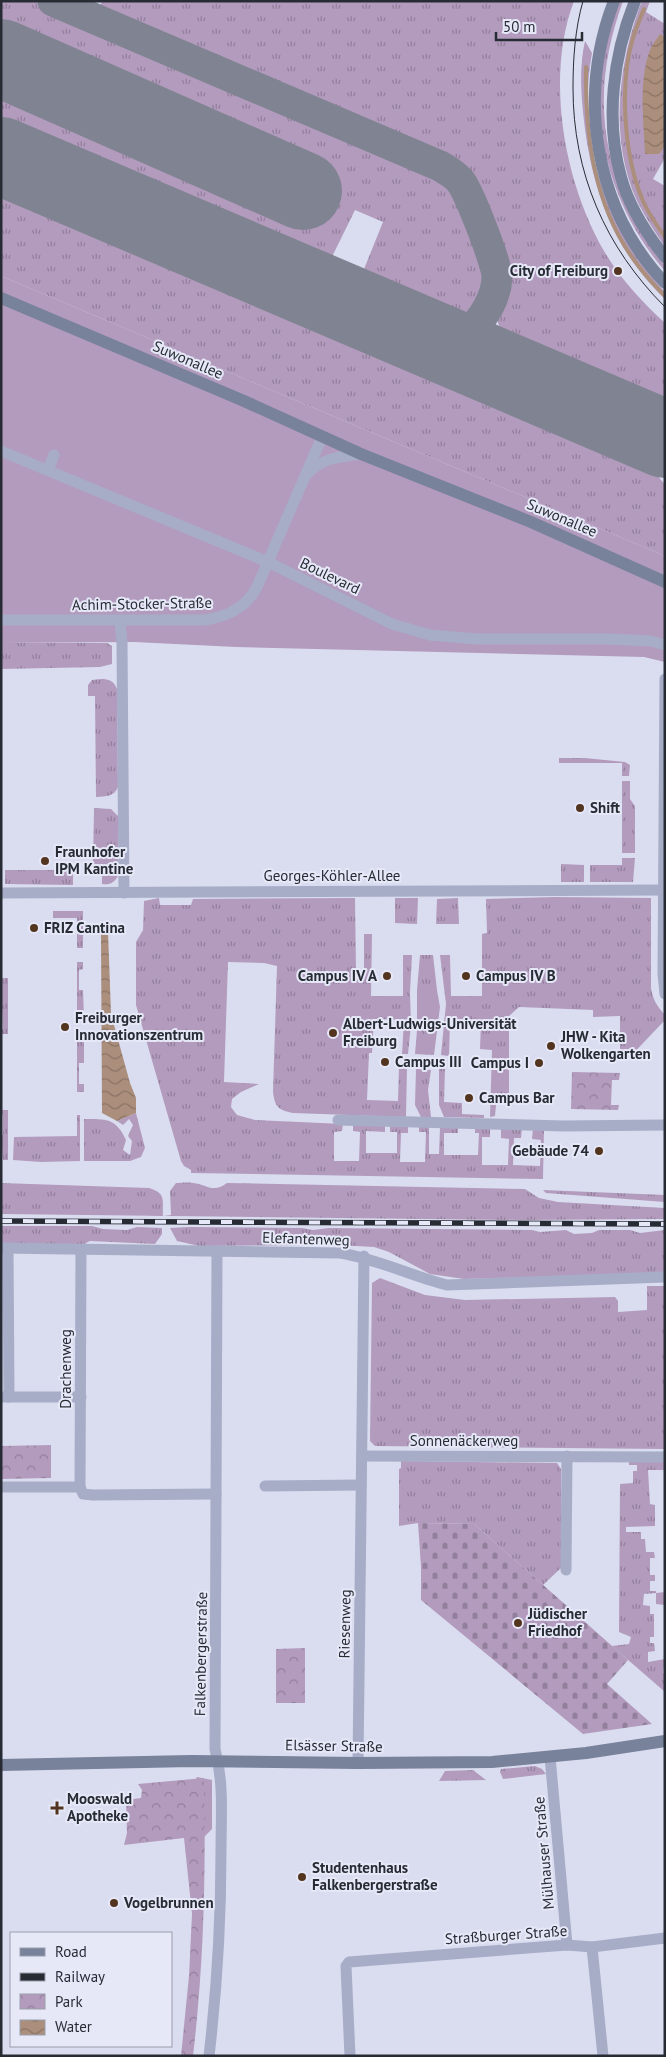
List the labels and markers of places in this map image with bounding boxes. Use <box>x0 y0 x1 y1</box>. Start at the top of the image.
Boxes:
place label: City of Freiburg <box>510 261 608 280</box>
marker: City of Freiburg <box>612 265 624 277</box>
place label: Shift <box>590 798 621 817</box>
marker: Shift <box>574 802 586 814</box>
place label: Fraunhofer IPM Kantine <box>55 842 134 878</box>
marker: Fraunhofer IPM Kantine <box>39 855 51 867</box>
place label: FRIZ Cantina <box>44 918 125 937</box>
marker: FRIZ Cantina <box>28 922 40 934</box>
place label: Campus IV A <box>298 966 378 985</box>
place label: Campus IV B <box>476 966 556 985</box>
marker: Campus IV A <box>381 970 393 982</box>
marker: Campus IV B <box>460 970 472 982</box>
place label: Freiburger Innovationszentrum <box>75 1008 203 1044</box>
place label: Albert-Ludwigs-Universität Freiburg <box>343 1014 517 1050</box>
marker: Freiburger Innovationszentrum <box>59 1021 71 1033</box>
marker: Albert-Ludwigs-Universität Freiburg <box>327 1027 339 1039</box>
place label: JHW - Kita Wolkengarten <box>560 1027 651 1063</box>
marker: JHW - Kita Wolkengarten <box>545 1040 557 1052</box>
place label: Campus III <box>395 1052 462 1071</box>
place label: Campus I <box>471 1053 529 1072</box>
marker: Campus III <box>379 1056 391 1068</box>
marker: Campus I <box>533 1057 545 1069</box>
place label: Campus Bar <box>479 1088 555 1107</box>
marker: Campus Bar <box>463 1092 475 1104</box>
place label: Gebäude 74 <box>512 1141 589 1160</box>
marker: Gebäude 74 <box>593 1145 605 1157</box>
place label: Jüdischer Friedhof <box>527 1604 588 1640</box>
marker: Jüdischer Friedhof <box>512 1617 524 1629</box>
place label: Mooswald Apotheke <box>67 1789 132 1825</box>
marker: Mooswald Apotheke <box>51 1802 63 1814</box>
place label: Studentenhaus Falkenbergerstraße <box>312 1858 438 1894</box>
marker: Studentenhaus Falkenbergerstraße <box>296 1871 308 1883</box>
place label: Vogelbrunnen <box>123 1893 214 1912</box>
marker: Vogelbrunnen <box>108 1897 120 1909</box>

